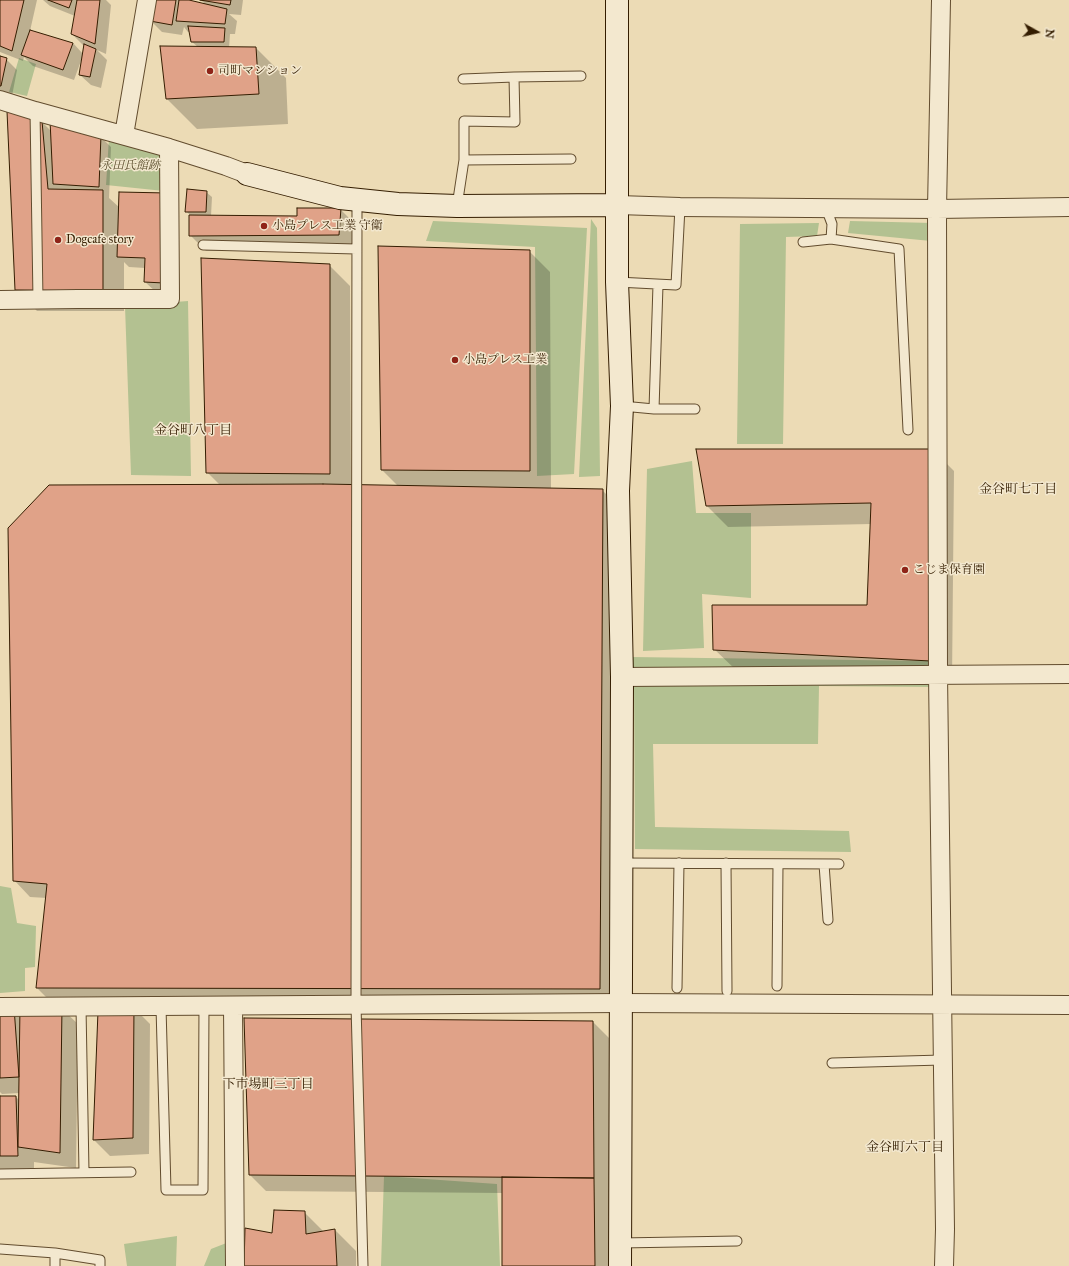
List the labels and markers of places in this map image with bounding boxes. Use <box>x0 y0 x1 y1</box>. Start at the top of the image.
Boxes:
place label: 司町マンション <box>218 64 302 78</box>
marker: 司町マンション <box>205 66 215 76</box>
place label: 小島プレス工業 守衛 <box>272 219 383 233</box>
marker: 小島プレス工業 守衛 <box>259 221 269 231</box>
place label: Dogcafe story <box>66 233 134 247</box>
marker: Dogcafe story <box>53 235 63 245</box>
place label: 小島プレス工業 <box>463 353 547 367</box>
marker: 小島プレス工業 <box>450 355 460 365</box>
place label: こじま保育園 <box>913 563 985 577</box>
marker: こじま保育園 <box>900 565 910 575</box>

